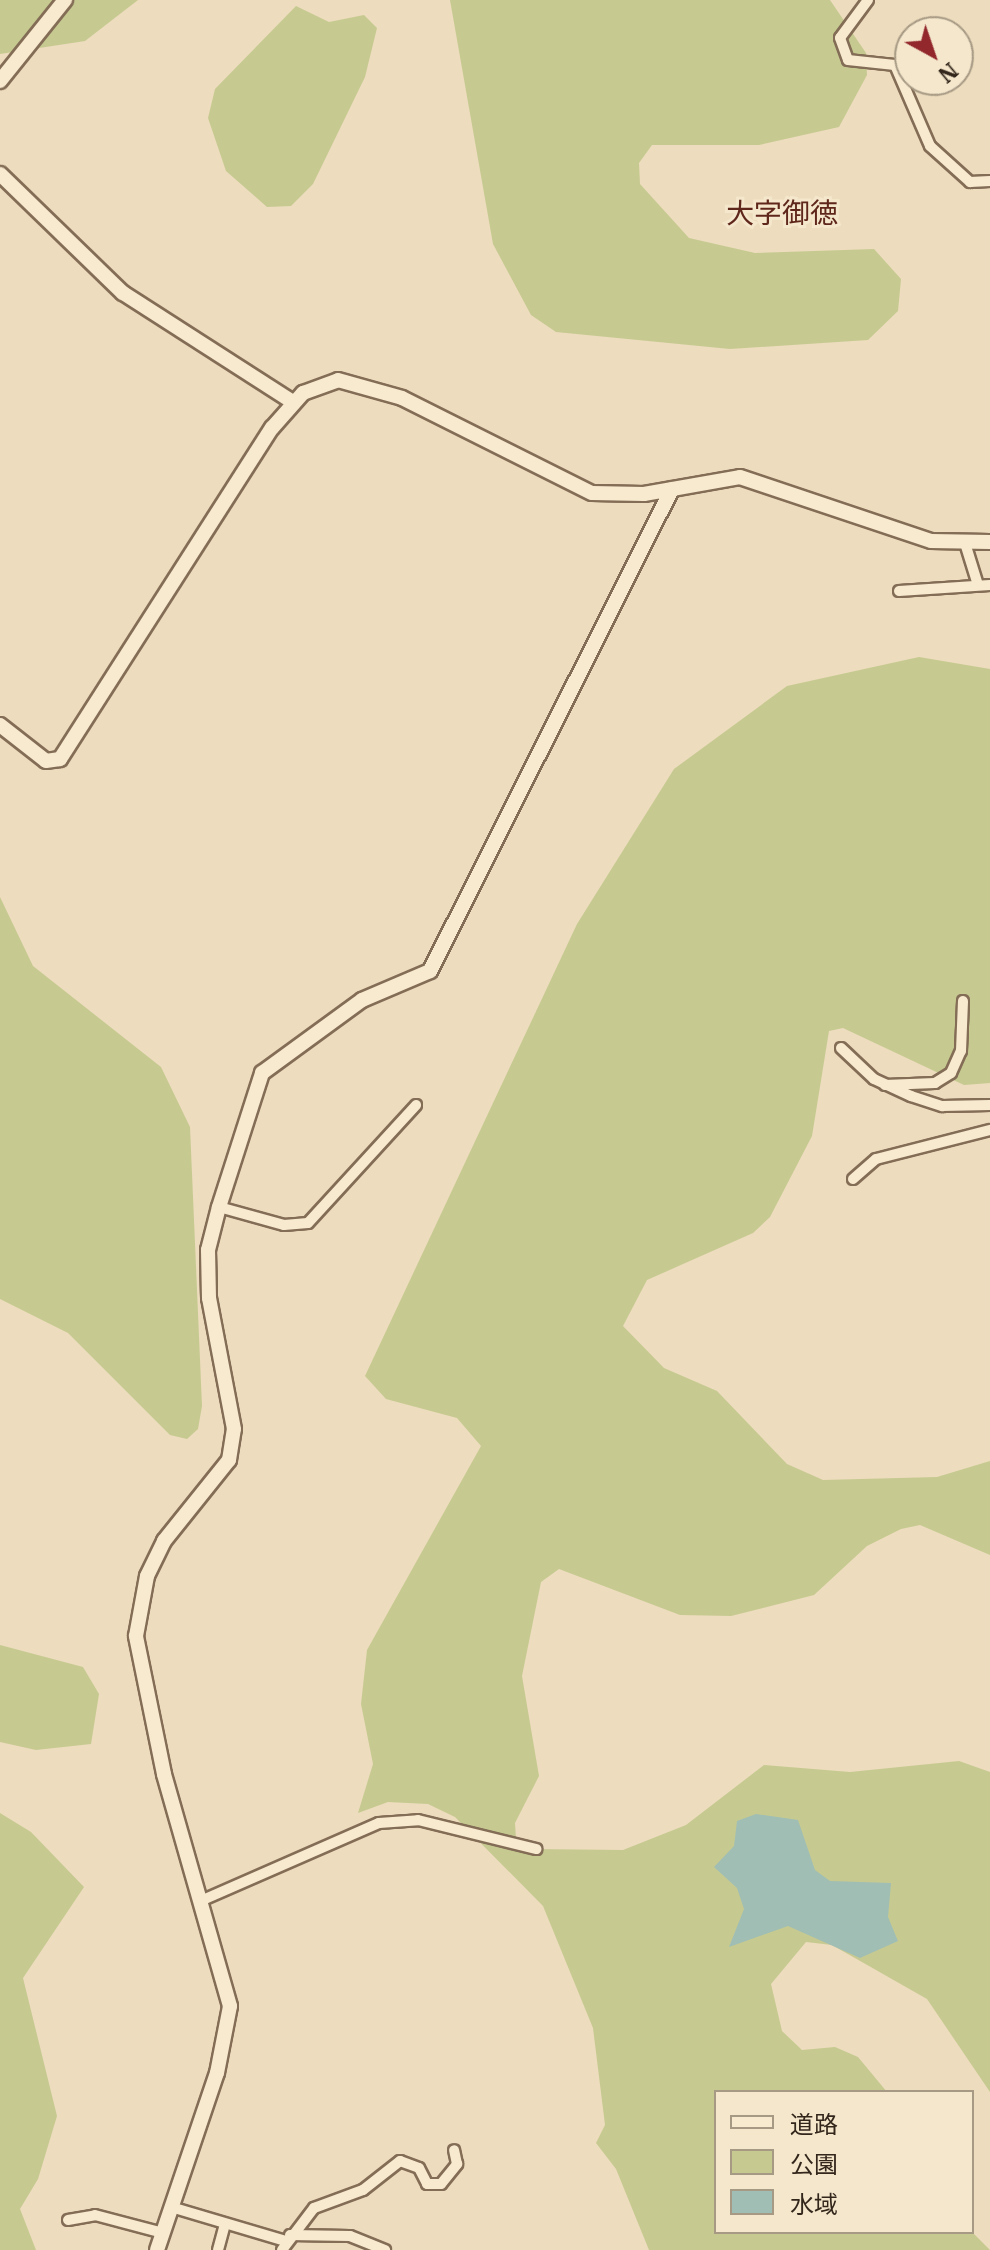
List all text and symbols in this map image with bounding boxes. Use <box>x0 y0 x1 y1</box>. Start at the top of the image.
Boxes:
north arrow <box>894 16 974 96</box>
text: N <box>932 57 964 90</box>
district label: 大字御徳 <box>726 196 838 230</box>
legend <box>714 2090 974 2234</box>
text: 道路 <box>790 2108 838 2140</box>
text: 公園 <box>790 2148 838 2180</box>
text: 水域 <box>790 2188 838 2220</box>

